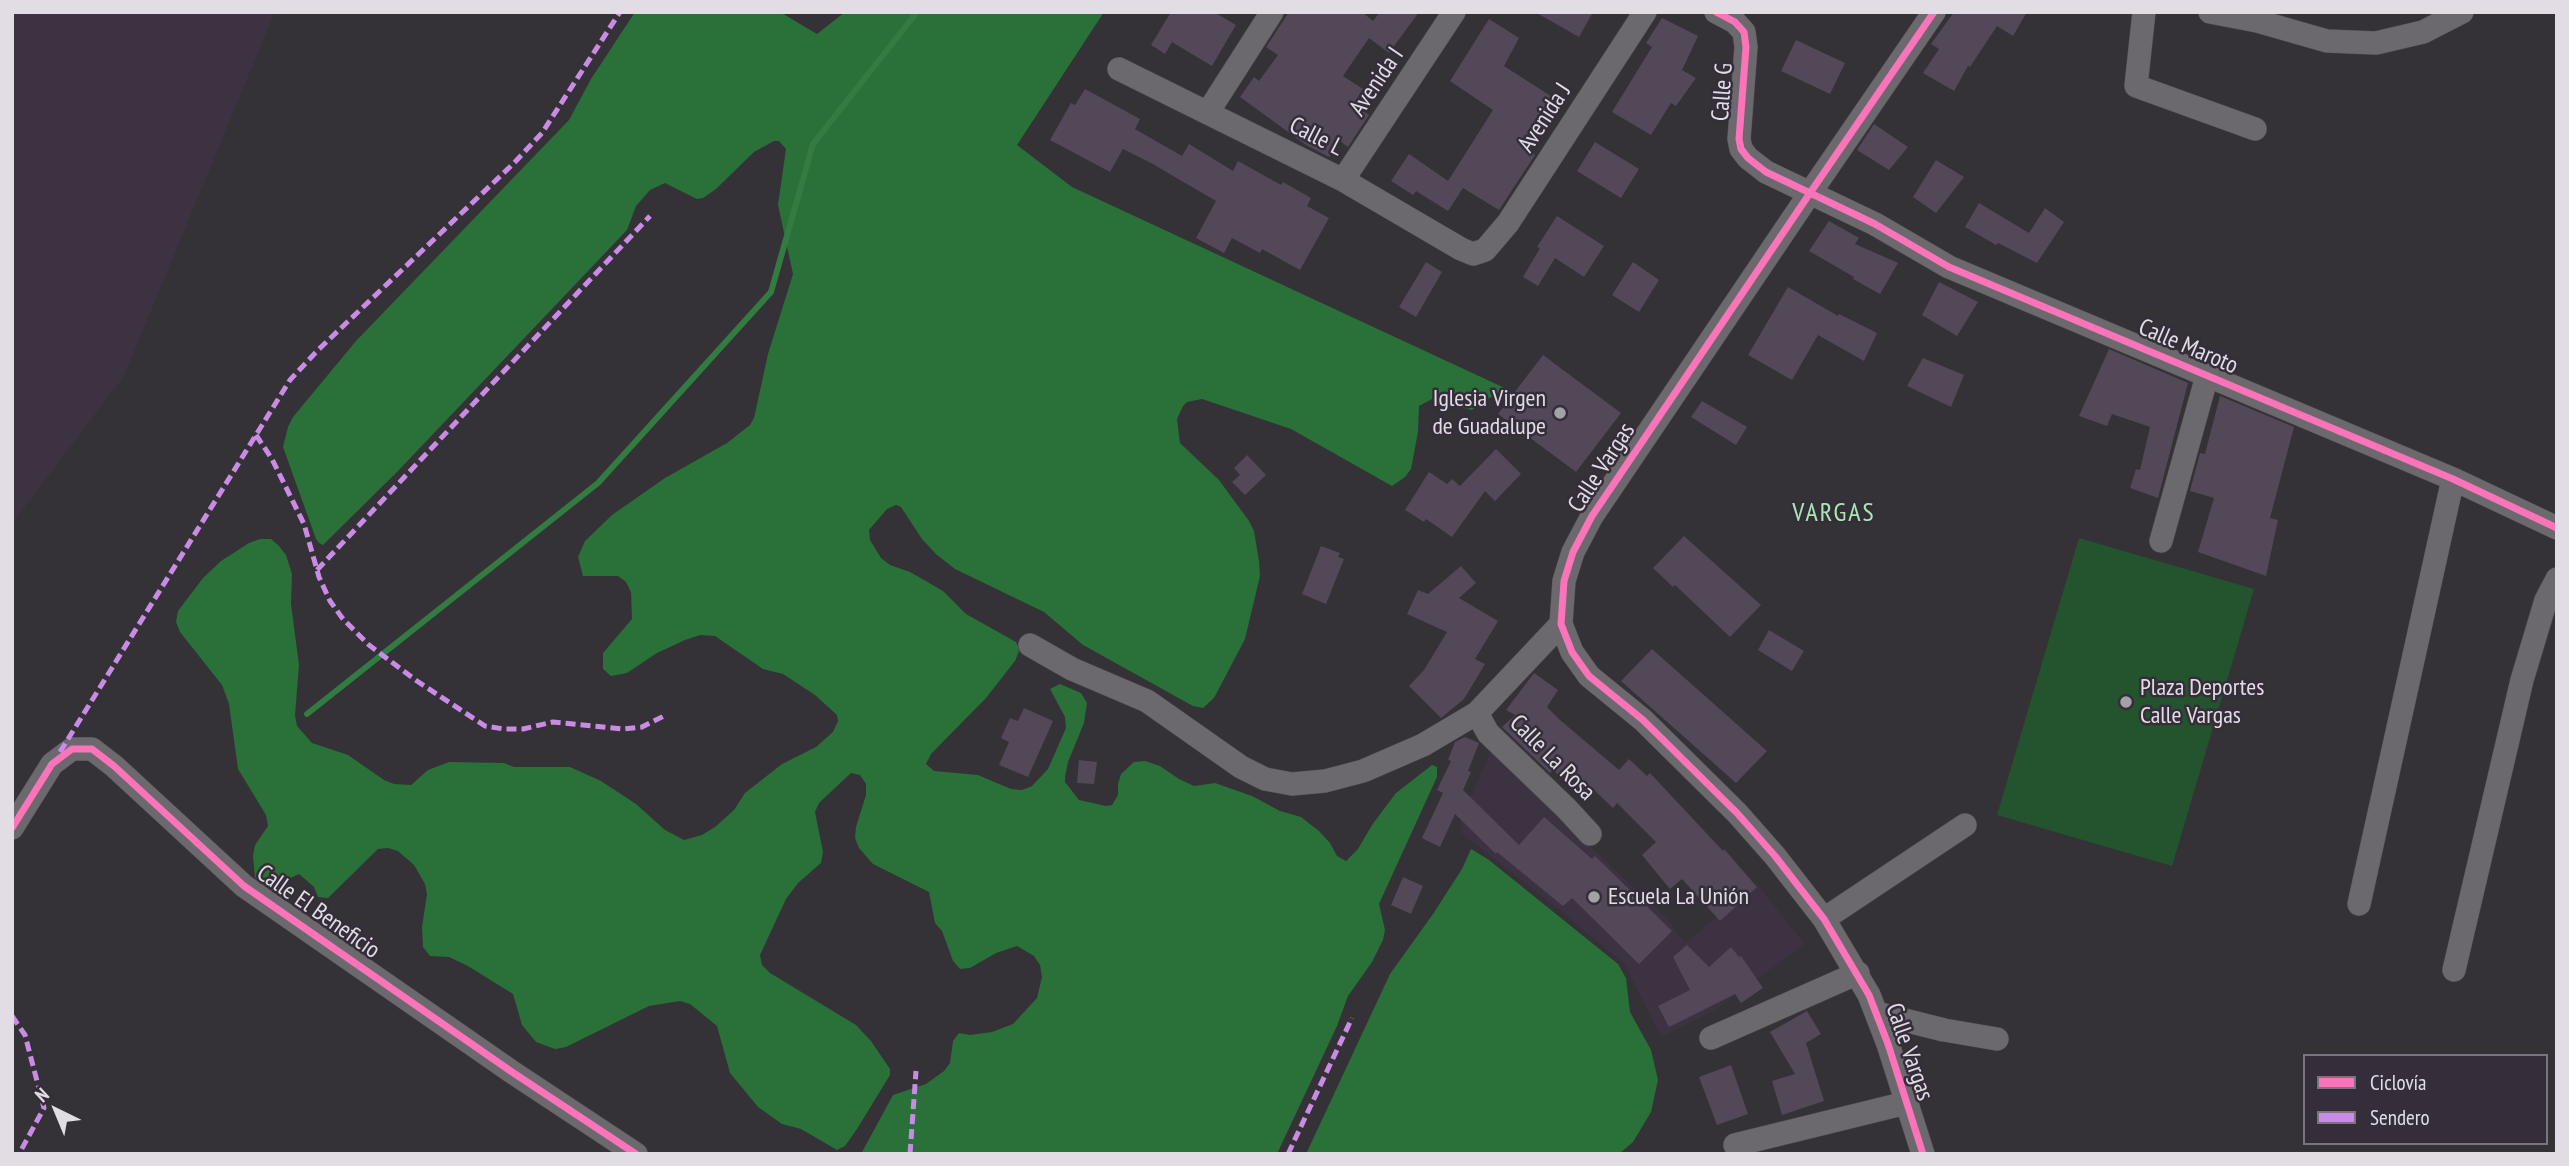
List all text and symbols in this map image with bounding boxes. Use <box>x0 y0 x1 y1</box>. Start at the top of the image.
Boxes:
street label: Avenida I <box>1344 42 1410 122</box>
street label: Calle G <box>1707 62 1739 122</box>
street label: Avenida J <box>1512 78 1578 158</box>
street label: Calle L <box>1284 111 1348 163</box>
street label: Calle Maroto <box>2134 313 2242 381</box>
place label: Iglesia Virgen de Guadalupe <box>1432 385 1546 441</box>
marker: Iglesia Virgen de Guadalupe <box>1552 405 1568 421</box>
street label: Calle Vargas <box>1562 418 1642 518</box>
district label: VARGAS <box>1793 498 1875 530</box>
place label: Plaza Deportes Calle Vargas <box>2140 674 2264 730</box>
marker: Plaza Deportes Calle Vargas <box>2118 694 2134 710</box>
street label: Calle La Rosa <box>1503 709 1601 807</box>
street label: Calle El Beneficio <box>251 859 385 965</box>
place label: Escuela La Unión <box>1608 883 1749 911</box>
marker: Escuela La Unión <box>1586 889 1602 905</box>
street label: Calle Vargas <box>1879 1000 1939 1104</box>
legend <box>2303 1054 2548 1145</box>
text: Ciclovía <box>2370 1069 2427 1096</box>
north arrow <box>21 1075 91 1145</box>
text: N <box>30 1082 54 1107</box>
text: Sendero <box>2370 1104 2429 1131</box>

